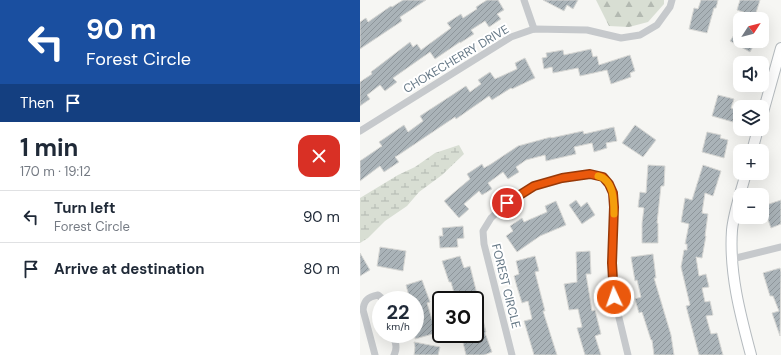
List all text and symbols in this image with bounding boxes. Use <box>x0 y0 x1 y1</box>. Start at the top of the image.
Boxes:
text: 90 m <box>86 11 156 48</box>
north arrow <box>733 12 769 48</box>
map controls <box>733 12 769 224</box>
icon: left <box>20 16 72 68</box>
street label: CHOKECHERRY DRIVE <box>400 21 512 97</box>
text: Forest Circle <box>86 47 191 71</box>
button: sound <box>733 56 769 92</box>
icon: arrive <box>62 92 84 114</box>
text: Then <box>20 93 54 113</box>
button: layers <box>733 100 769 136</box>
text: 1 min <box>20 132 78 163</box>
button: close <box>298 135 340 177</box>
button: + <box>733 144 769 180</box>
text: 170 m · 19:12 <box>20 163 91 180</box>
pin <box>490 186 524 220</box>
button: − <box>733 188 769 224</box>
icon: arrive <box>496 192 518 214</box>
text: Turn left <box>54 198 115 218</box>
icon: left <box>20 206 42 228</box>
text: 90 m <box>303 207 340 227</box>
text: Forest Circle <box>54 218 130 235</box>
street label: FOREST CIRCLE <box>488 242 524 330</box>
icon: arrive <box>20 258 42 280</box>
text: Arrive at destination <box>54 259 205 279</box>
text: 80 m <box>303 259 340 279</box>
position arrow <box>593 276 635 318</box>
speed limit sign: 30 <box>432 291 484 343</box>
text: 22 <box>386 299 410 325</box>
text: km/h <box>386 320 410 333</box>

